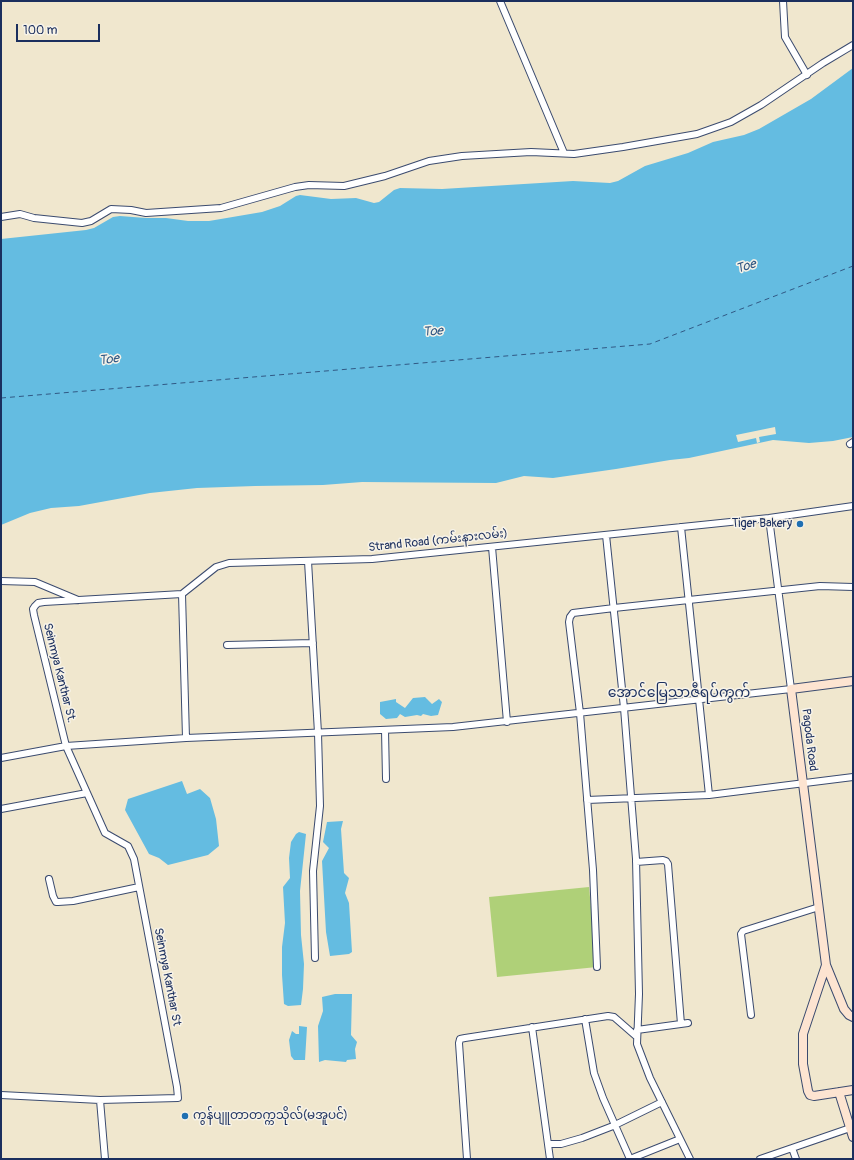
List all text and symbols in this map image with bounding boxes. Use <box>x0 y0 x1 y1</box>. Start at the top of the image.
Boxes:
scale bar <box>18 16 102 42</box>
text: 100 m <box>23 23 57 38</box>
water label: Toe <box>734 257 758 277</box>
water label: Toe <box>422 323 444 341</box>
water label: Toe <box>98 351 120 369</box>
place label: Tiger Bakery <box>732 517 792 531</box>
marker: Tiger Bakery <box>795 519 805 529</box>
street label: Strand Road (ကမ်းနားလမ်း) <box>368 527 508 555</box>
street label: Seinmya Kanthar St. <box>40 622 78 724</box>
district label: အောင်မြေသာဇီရပ်ကွက် <box>608 685 750 701</box>
street label: Pagoda Road <box>798 708 820 772</box>
street label: Seinmya Kanthar St <box>150 927 184 1027</box>
place label: ကွန်ပျူတာတက္ကသိုလ်(မအူပင်) <box>193 1109 348 1123</box>
marker: ကွန်ပျူတာတက္ကသိုလ်(မအူပင်) <box>180 1111 190 1121</box>

